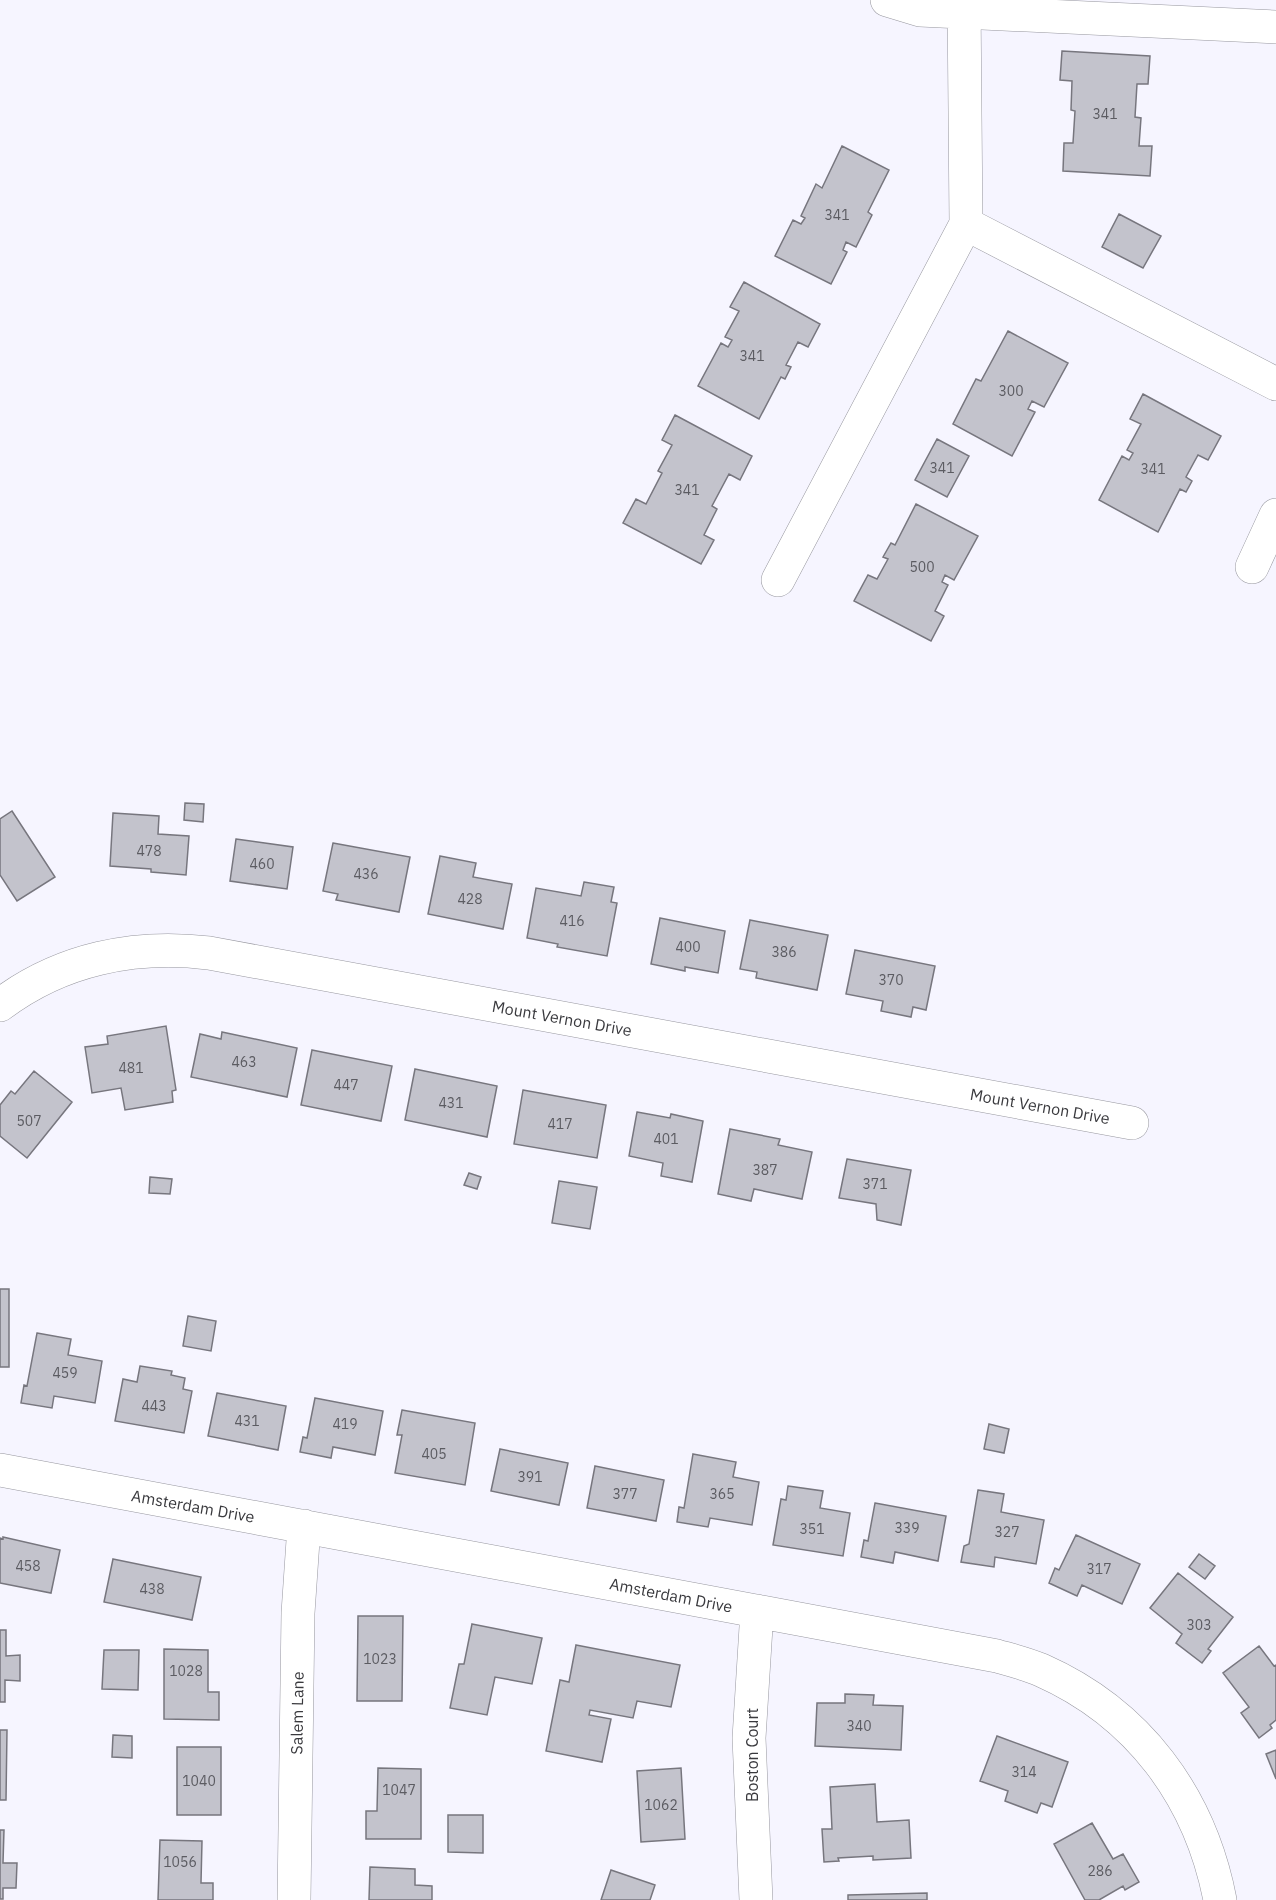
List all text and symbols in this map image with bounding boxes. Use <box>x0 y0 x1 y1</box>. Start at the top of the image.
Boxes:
house number: 341 <box>1092 105 1118 123</box>
house number: 341 <box>824 206 850 224</box>
house number: 341 <box>739 347 765 365</box>
house number: 300 <box>998 382 1024 400</box>
house number: 341 <box>929 459 955 477</box>
house number: 341 <box>1140 460 1166 478</box>
house number: 341 <box>674 481 700 499</box>
house number: 500 <box>909 558 935 576</box>
house number: 478 <box>136 842 162 860</box>
house number: 460 <box>249 855 275 873</box>
house number: 436 <box>353 865 379 883</box>
house number: 428 <box>457 890 483 908</box>
house number: 416 <box>559 912 585 930</box>
house number: 400 <box>675 938 701 956</box>
house number: 386 <box>771 943 797 961</box>
house number: 370 <box>878 971 904 989</box>
street label: Mount Vernon Drive <box>491 996 634 1040</box>
house number: 463 <box>231 1053 257 1071</box>
house number: 481 <box>118 1059 144 1077</box>
house number: 447 <box>333 1076 359 1094</box>
street label: Mount Vernon Drive <box>969 1084 1112 1128</box>
house number: 431 <box>438 1094 464 1112</box>
house number: 507 <box>16 1112 42 1130</box>
house number: 417 <box>547 1115 573 1133</box>
house number: 401 <box>653 1130 679 1148</box>
house number: 387 <box>752 1161 778 1179</box>
house number: 371 <box>862 1175 888 1193</box>
house number: 459 <box>52 1364 78 1382</box>
house number: 443 <box>141 1397 167 1415</box>
house number: 431 <box>234 1412 260 1430</box>
house number: 419 <box>332 1415 358 1433</box>
house number: 405 <box>421 1445 447 1463</box>
house number: 391 <box>517 1468 543 1486</box>
street label: Amsterdam Drive <box>130 1485 256 1527</box>
house number: 377 <box>612 1485 638 1503</box>
house number: 365 <box>709 1485 735 1503</box>
house number: 339 <box>894 1519 920 1537</box>
house number: 351 <box>799 1520 825 1538</box>
house number: 327 <box>994 1523 1020 1541</box>
house number: 458 <box>15 1557 41 1575</box>
house number: 317 <box>1086 1560 1112 1578</box>
street label: Amsterdam Drive <box>608 1573 734 1617</box>
house number: 438 <box>139 1580 165 1598</box>
house number: 303 <box>1186 1616 1212 1634</box>
house number: 1023 <box>363 1650 397 1668</box>
house number: 1028 <box>169 1662 203 1680</box>
street label: Salem Lane <box>286 1671 308 1755</box>
street label: Boston Court <box>742 1708 762 1802</box>
house number: 340 <box>846 1717 872 1735</box>
house number: 314 <box>1011 1763 1037 1781</box>
house number: 1040 <box>182 1772 216 1790</box>
house number: 1047 <box>382 1781 416 1799</box>
house number: 1062 <box>644 1796 678 1814</box>
house number: 1056 <box>163 1853 197 1871</box>
house number: 286 <box>1087 1862 1113 1880</box>

